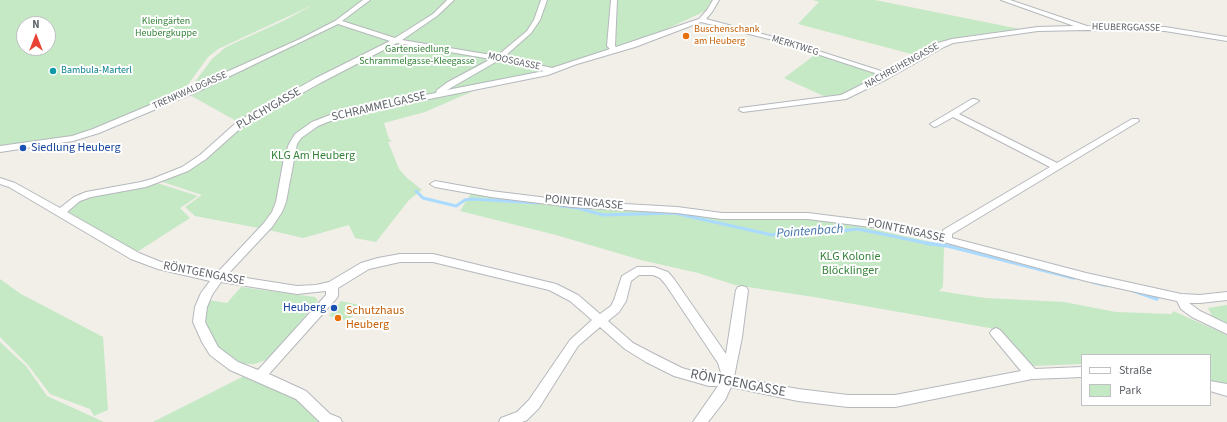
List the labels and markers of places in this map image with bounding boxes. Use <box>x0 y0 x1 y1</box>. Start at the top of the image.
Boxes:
place label: Buschenschank am Heuberg <box>694 24 760 48</box>
marker: Buschenschank am Heuberg <box>681 31 691 41</box>
place label: Bambula-Marterl <box>61 65 132 77</box>
marker: Bambula-Marterl <box>48 66 58 76</box>
place label: Siedlung Heuberg <box>31 141 121 155</box>
marker: Siedlung Heuberg <box>18 143 28 153</box>
place label: Heuberg <box>283 301 326 315</box>
marker: Heuberg <box>329 303 339 313</box>
place label: Schutzhaus Heuberg <box>346 304 404 332</box>
marker: Schutzhaus Heuberg <box>333 313 343 323</box>

